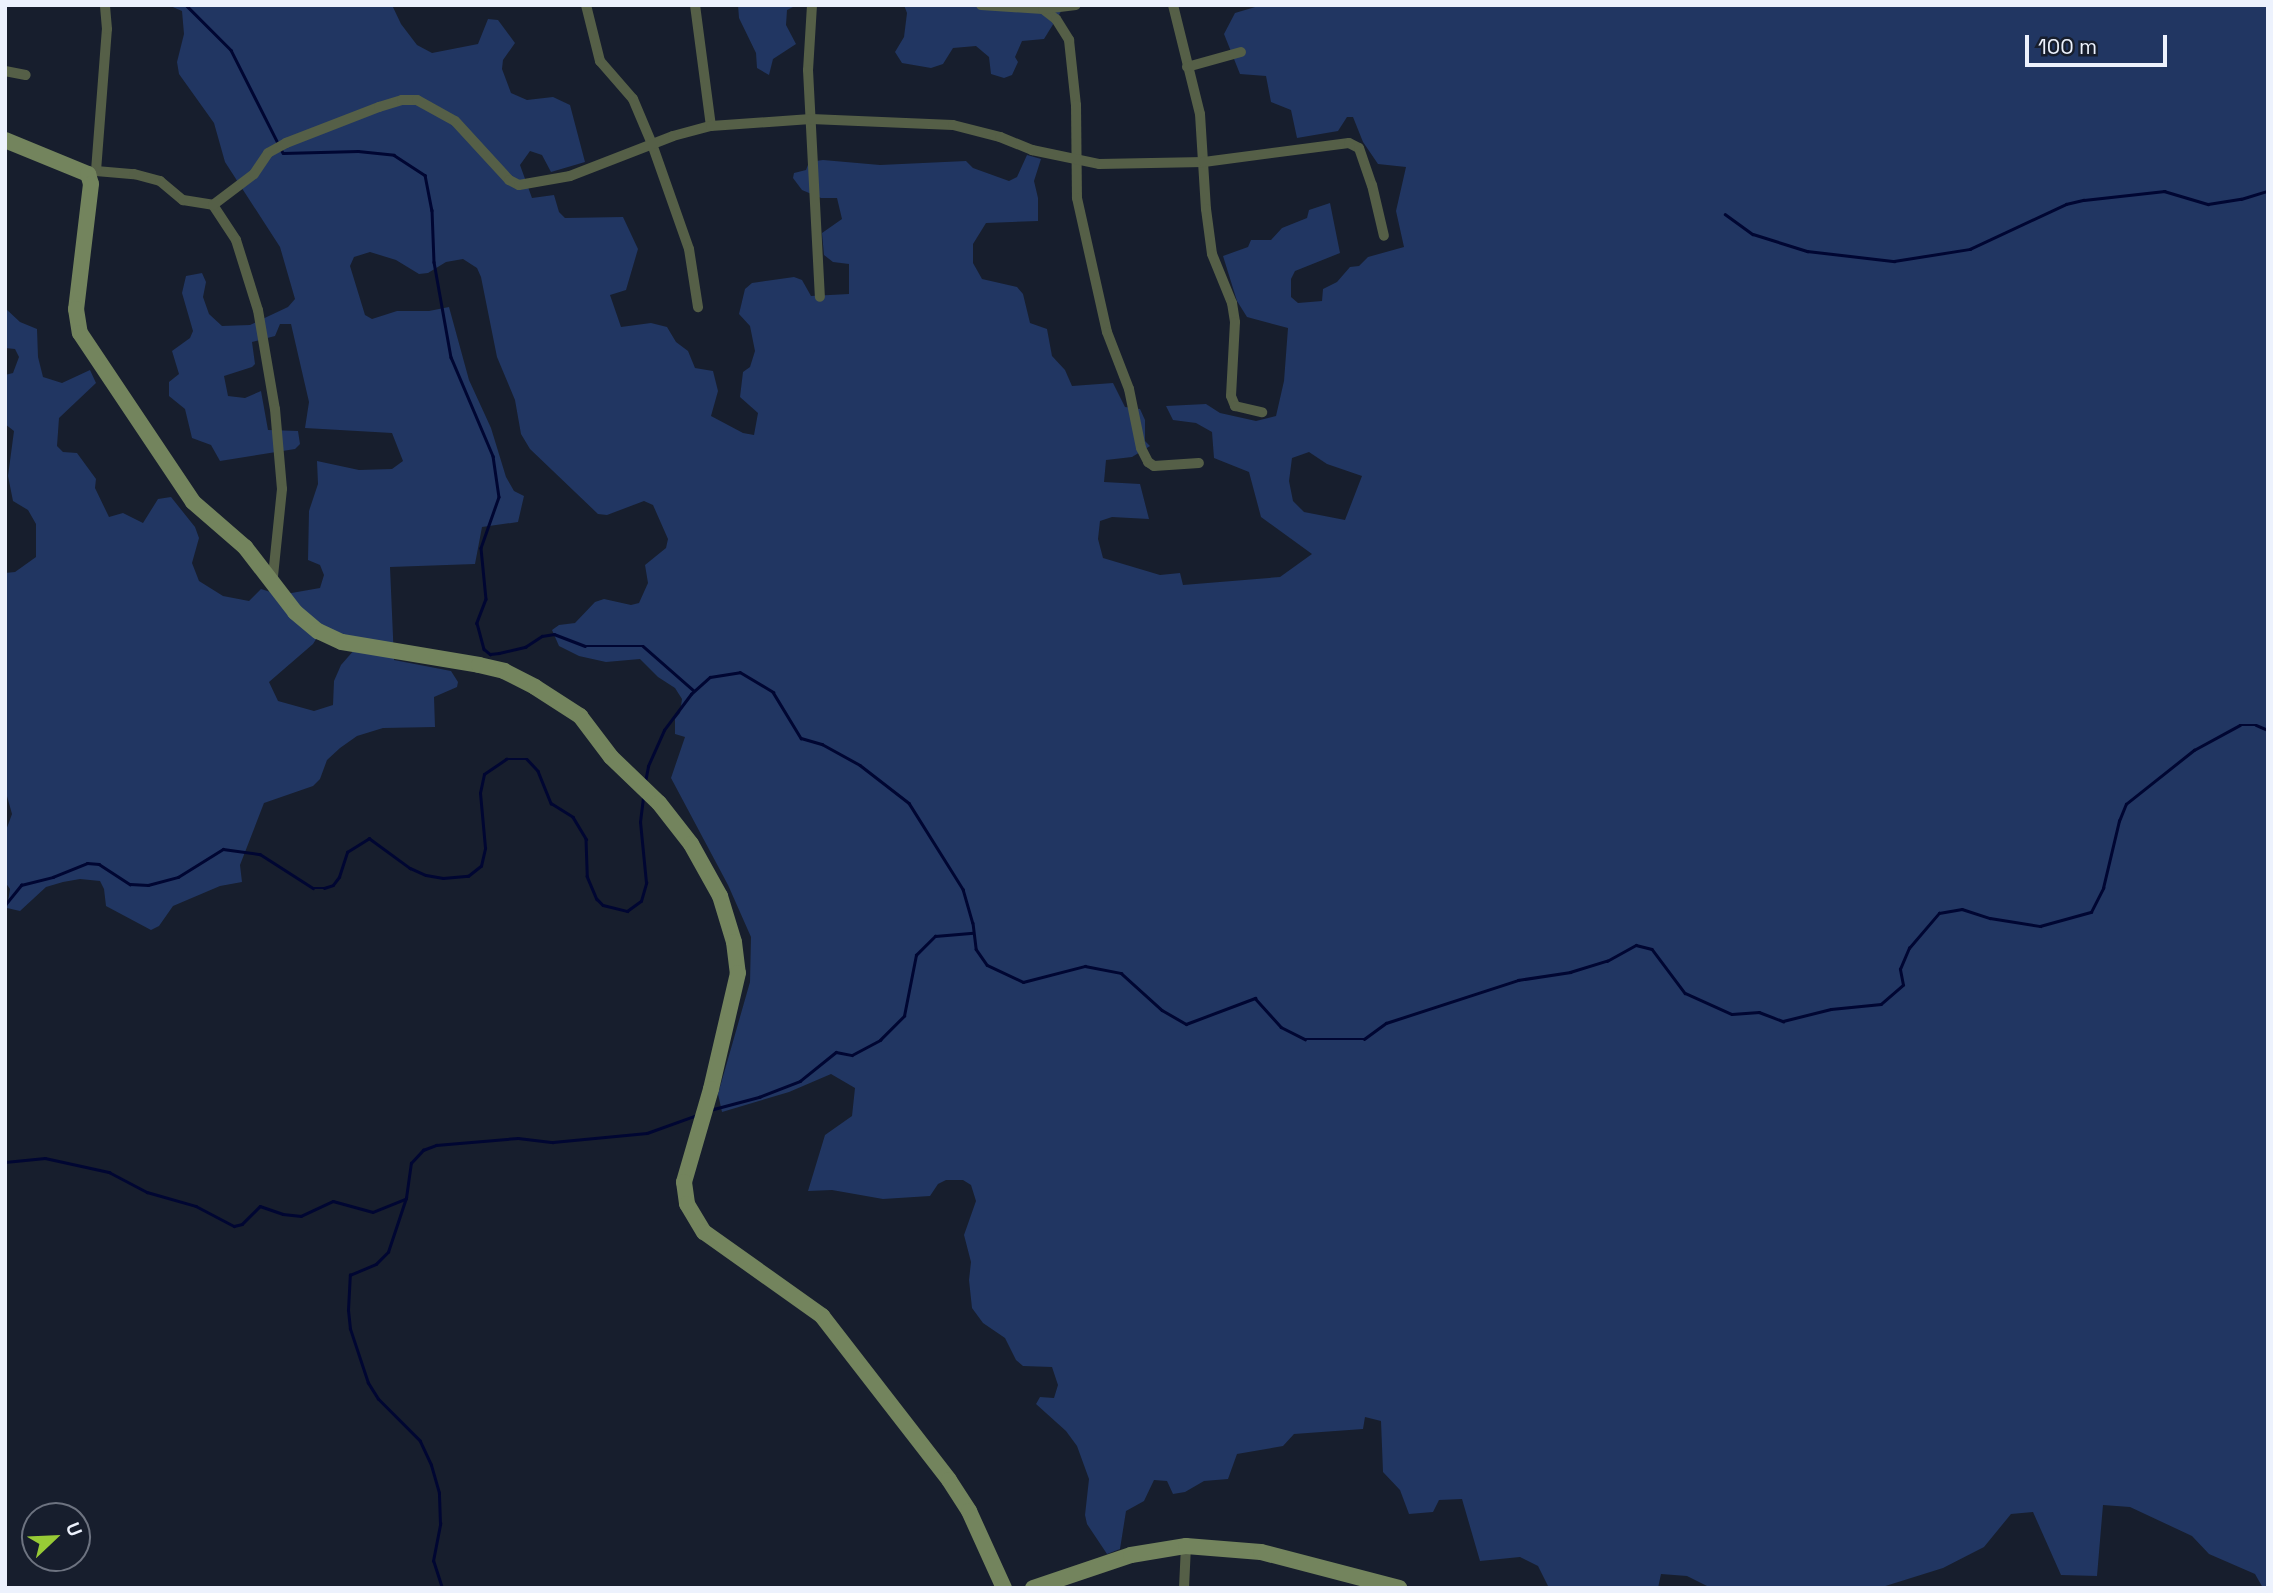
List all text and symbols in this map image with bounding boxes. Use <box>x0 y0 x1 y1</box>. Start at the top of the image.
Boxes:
scale bar <box>2028 21 2170 65</box>
text: 100 m <box>2038 33 2097 60</box>
north arrow <box>21 1502 91 1572</box>
text: U <box>60 1519 88 1540</box>

